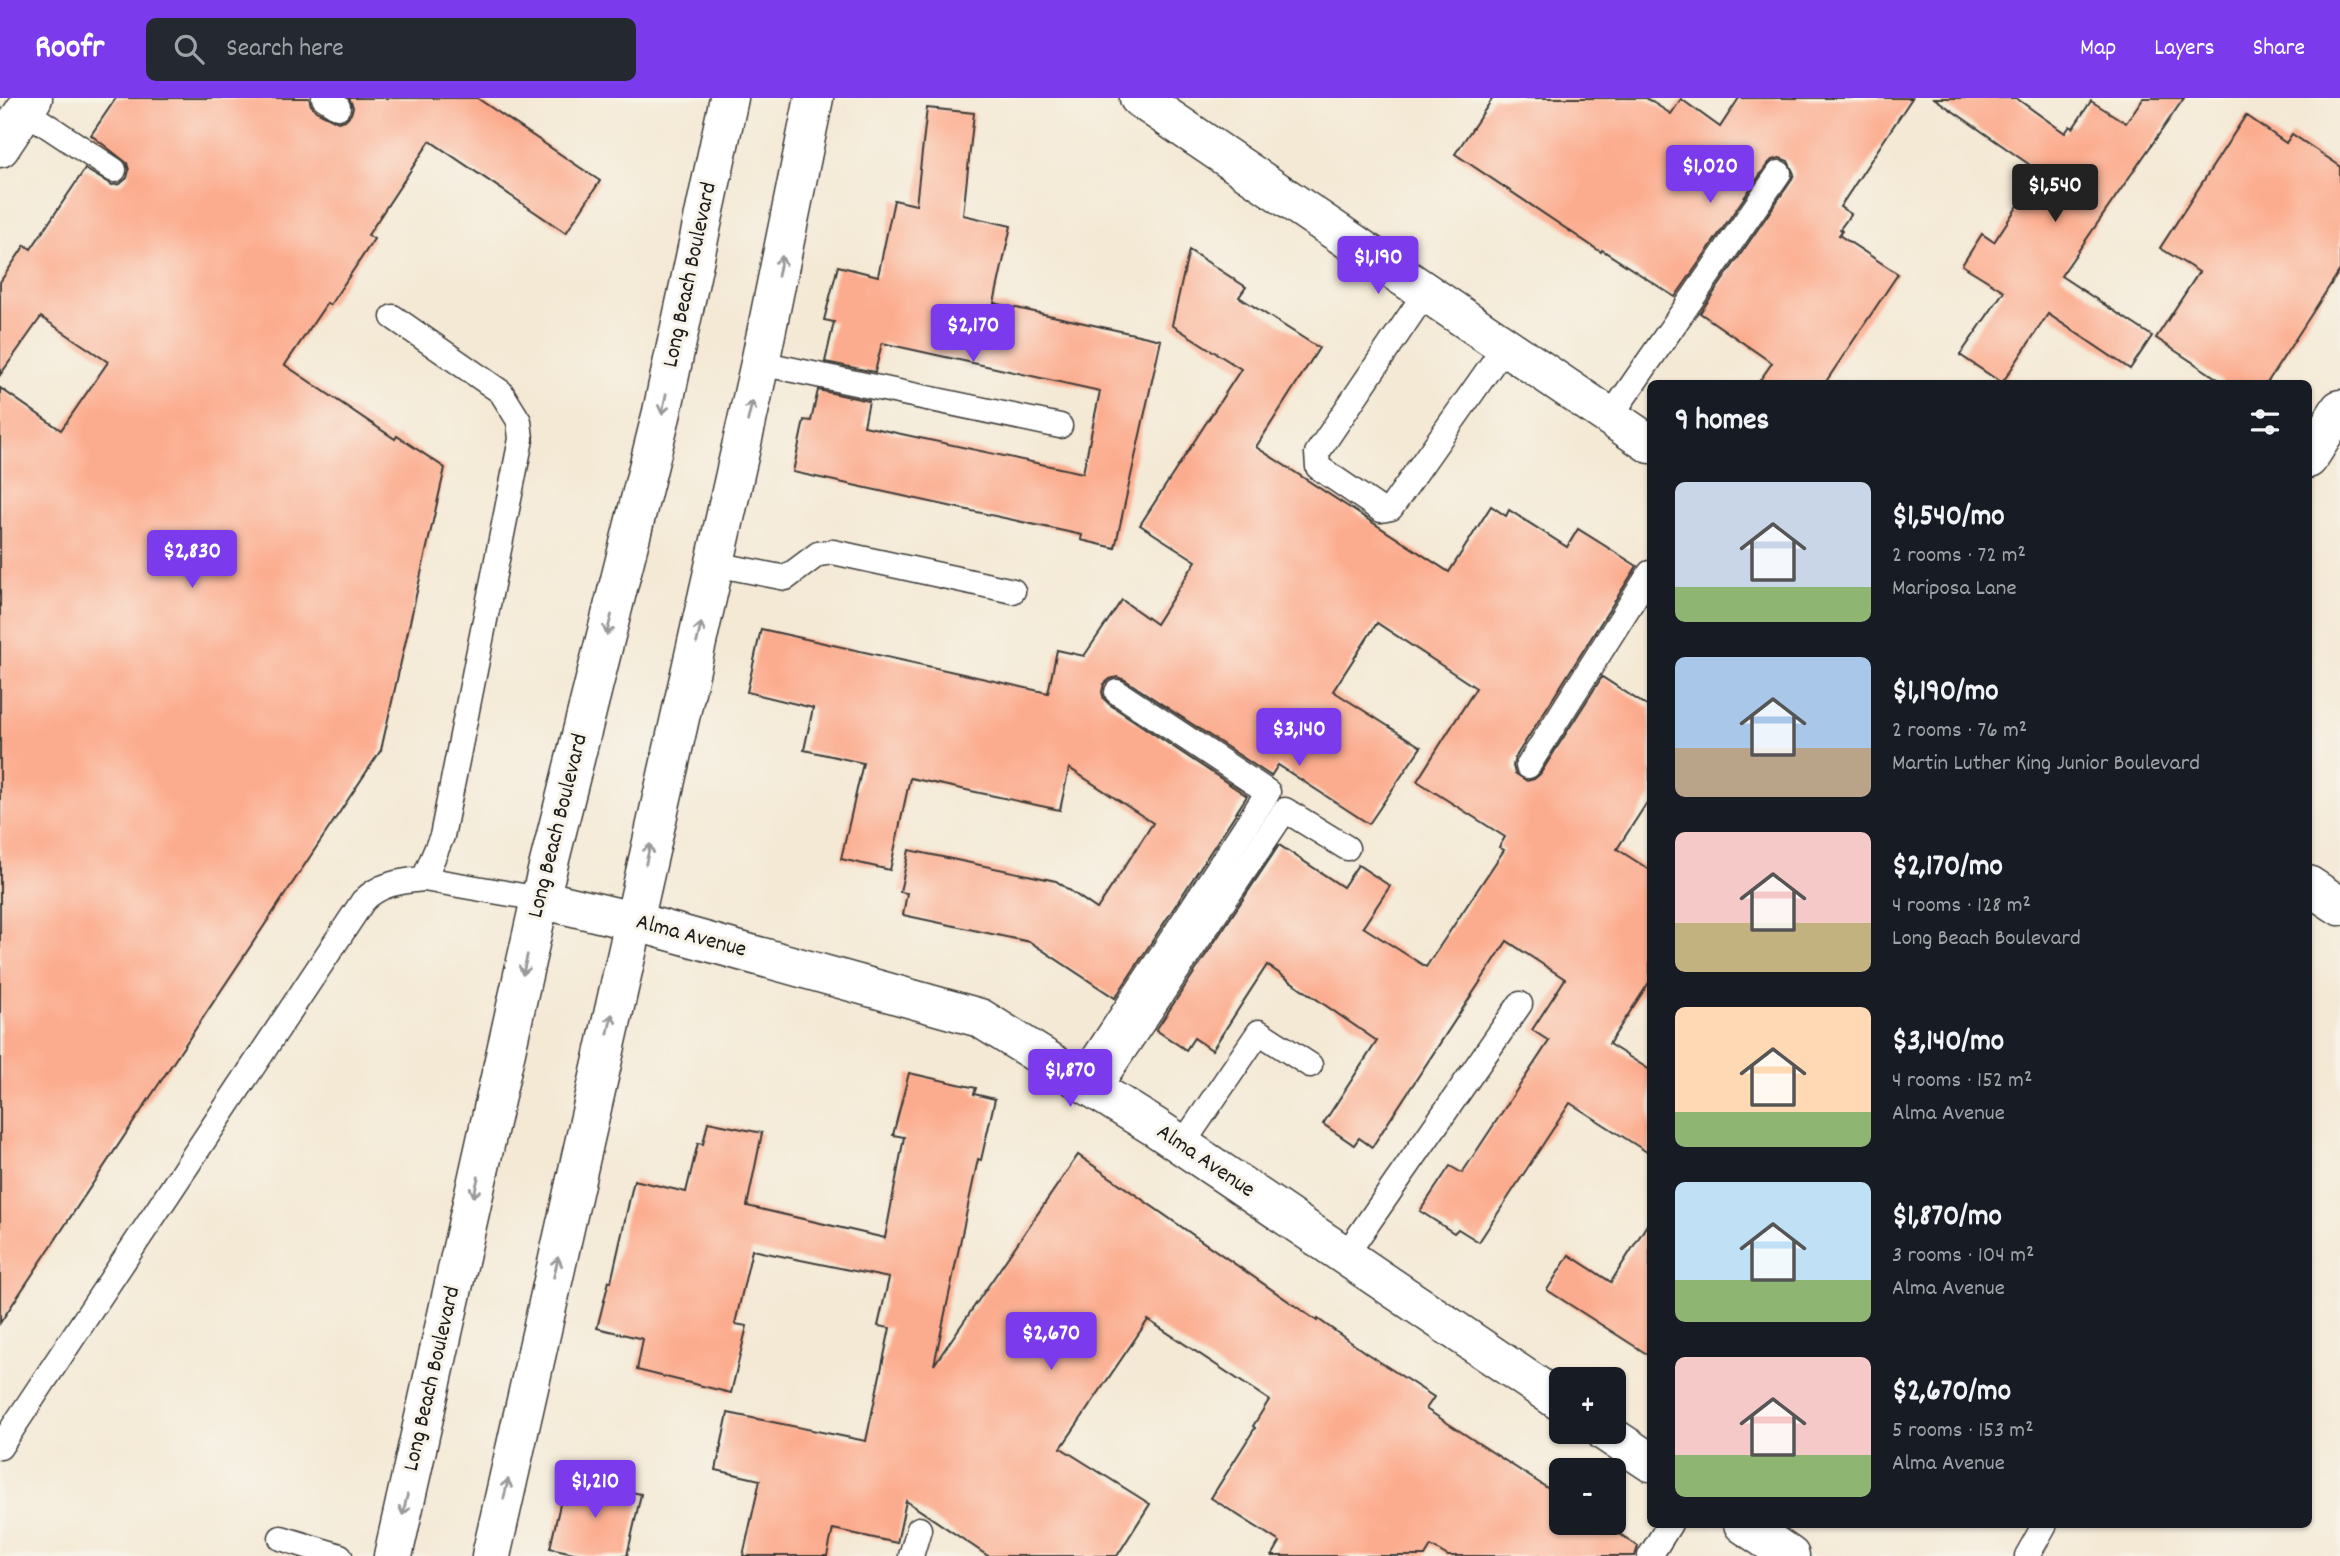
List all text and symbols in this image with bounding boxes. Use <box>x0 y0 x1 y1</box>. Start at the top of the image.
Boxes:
search box <box>146 18 636 81</box>
text: Roofr <box>35 26 104 73</box>
icon: search <box>170 30 208 68</box>
text: Search here <box>226 31 344 68</box>
text: Map <box>2080 32 2116 66</box>
text: Layers <box>2154 32 2215 66</box>
text: Share <box>2253 32 2305 66</box>
pin: $1,020 <box>1653 146 1767 205</box>
text: $1,020 <box>1682 151 1738 184</box>
pin: $1,540 <box>1998 164 2112 224</box>
text: $1,540 <box>2028 170 2082 203</box>
street label: Long Beach Boulevard <box>655 179 727 371</box>
pin: $1,190 <box>1321 236 1435 296</box>
text: $1,190 <box>1353 242 1403 275</box>
one-way arrow <box>774 255 788 278</box>
pin: $2,170 <box>916 304 1030 364</box>
text: $2,170 <box>947 310 999 343</box>
one-way arrow <box>656 392 670 415</box>
one-way arrow <box>743 400 757 423</box>
text: 9 homes <box>1675 401 1769 444</box>
icon: filters <box>2246 403 2284 441</box>
text: $1,540/mo <box>1892 497 2005 540</box>
icon: home <box>1731 510 1815 594</box>
pin: $2,830 <box>135 531 249 590</box>
text: $2,830 <box>163 536 221 569</box>
text: 2 rooms · 72 m² <box>1892 540 2026 573</box>
text: Mariposa Lane <box>1892 573 2017 606</box>
one-way arrow <box>602 613 615 636</box>
one-way arrow <box>693 622 706 645</box>
text: $1,190/mo <box>1892 672 1999 715</box>
icon: home <box>1731 685 1815 769</box>
pin: $3,140 <box>1242 708 1356 768</box>
text: $3,140 <box>1272 714 1326 747</box>
text: 2 rooms · 76 m² <box>1892 715 2027 748</box>
street label: Long Beach Boulevard <box>520 730 598 922</box>
text: Martin Luther King Junior Boulevard <box>1892 748 2200 781</box>
one-way arrow <box>642 843 655 866</box>
text: $2,170/mo <box>1892 847 2003 890</box>
icon: home <box>1731 860 1815 944</box>
text: 4 rooms · 128 m² <box>1892 890 2031 923</box>
street label: Alma Avenue <box>632 906 750 968</box>
text: Long Beach Boulevard <box>1892 923 2081 956</box>
one-way arrow <box>518 953 531 976</box>
one-way arrow <box>604 1013 617 1036</box>
text: $3,140/mo <box>1892 1022 2004 1065</box>
icon: home <box>1731 1035 1815 1119</box>
pin: $1,870 <box>1013 1049 1127 1109</box>
text: $1,870 <box>1044 1055 1096 1088</box>
text: 4 rooms · 152 m² <box>1892 1065 2032 1098</box>
text: Alma Avenue <box>1892 1098 2005 1131</box>
street label: Alma Avenue <box>1149 1117 1261 1207</box>
one-way arrow <box>468 1175 482 1198</box>
text: $1,870/mo <box>1892 1197 2002 1240</box>
icon: home <box>1731 1210 1815 1294</box>
text: 3 rooms · 104 m² <box>1892 1240 2034 1273</box>
one-way arrow <box>549 1256 563 1279</box>
text: Alma Avenue <box>1892 1273 2005 1306</box>
street label: Long Beach Boulevard <box>396 1283 470 1475</box>
pin: $2,670 <box>994 1312 1108 1372</box>
text: $2,670 <box>1022 1318 1080 1351</box>
map controls <box>1549 1367 1626 1535</box>
button: + <box>1549 1367 1626 1444</box>
text: $2,670/mo <box>1892 1372 2011 1415</box>
icon: home <box>1731 1385 1815 1469</box>
text: 5 rooms · 153 m² <box>1892 1415 2034 1448</box>
text: Alma Avenue <box>1892 1448 2005 1481</box>
button: − <box>1549 1458 1626 1535</box>
pin: $1,210 <box>538 1460 652 1520</box>
text: $1,210 <box>571 1466 619 1499</box>
one-way arrow <box>500 1478 513 1501</box>
one-way arrow <box>397 1493 411 1516</box>

